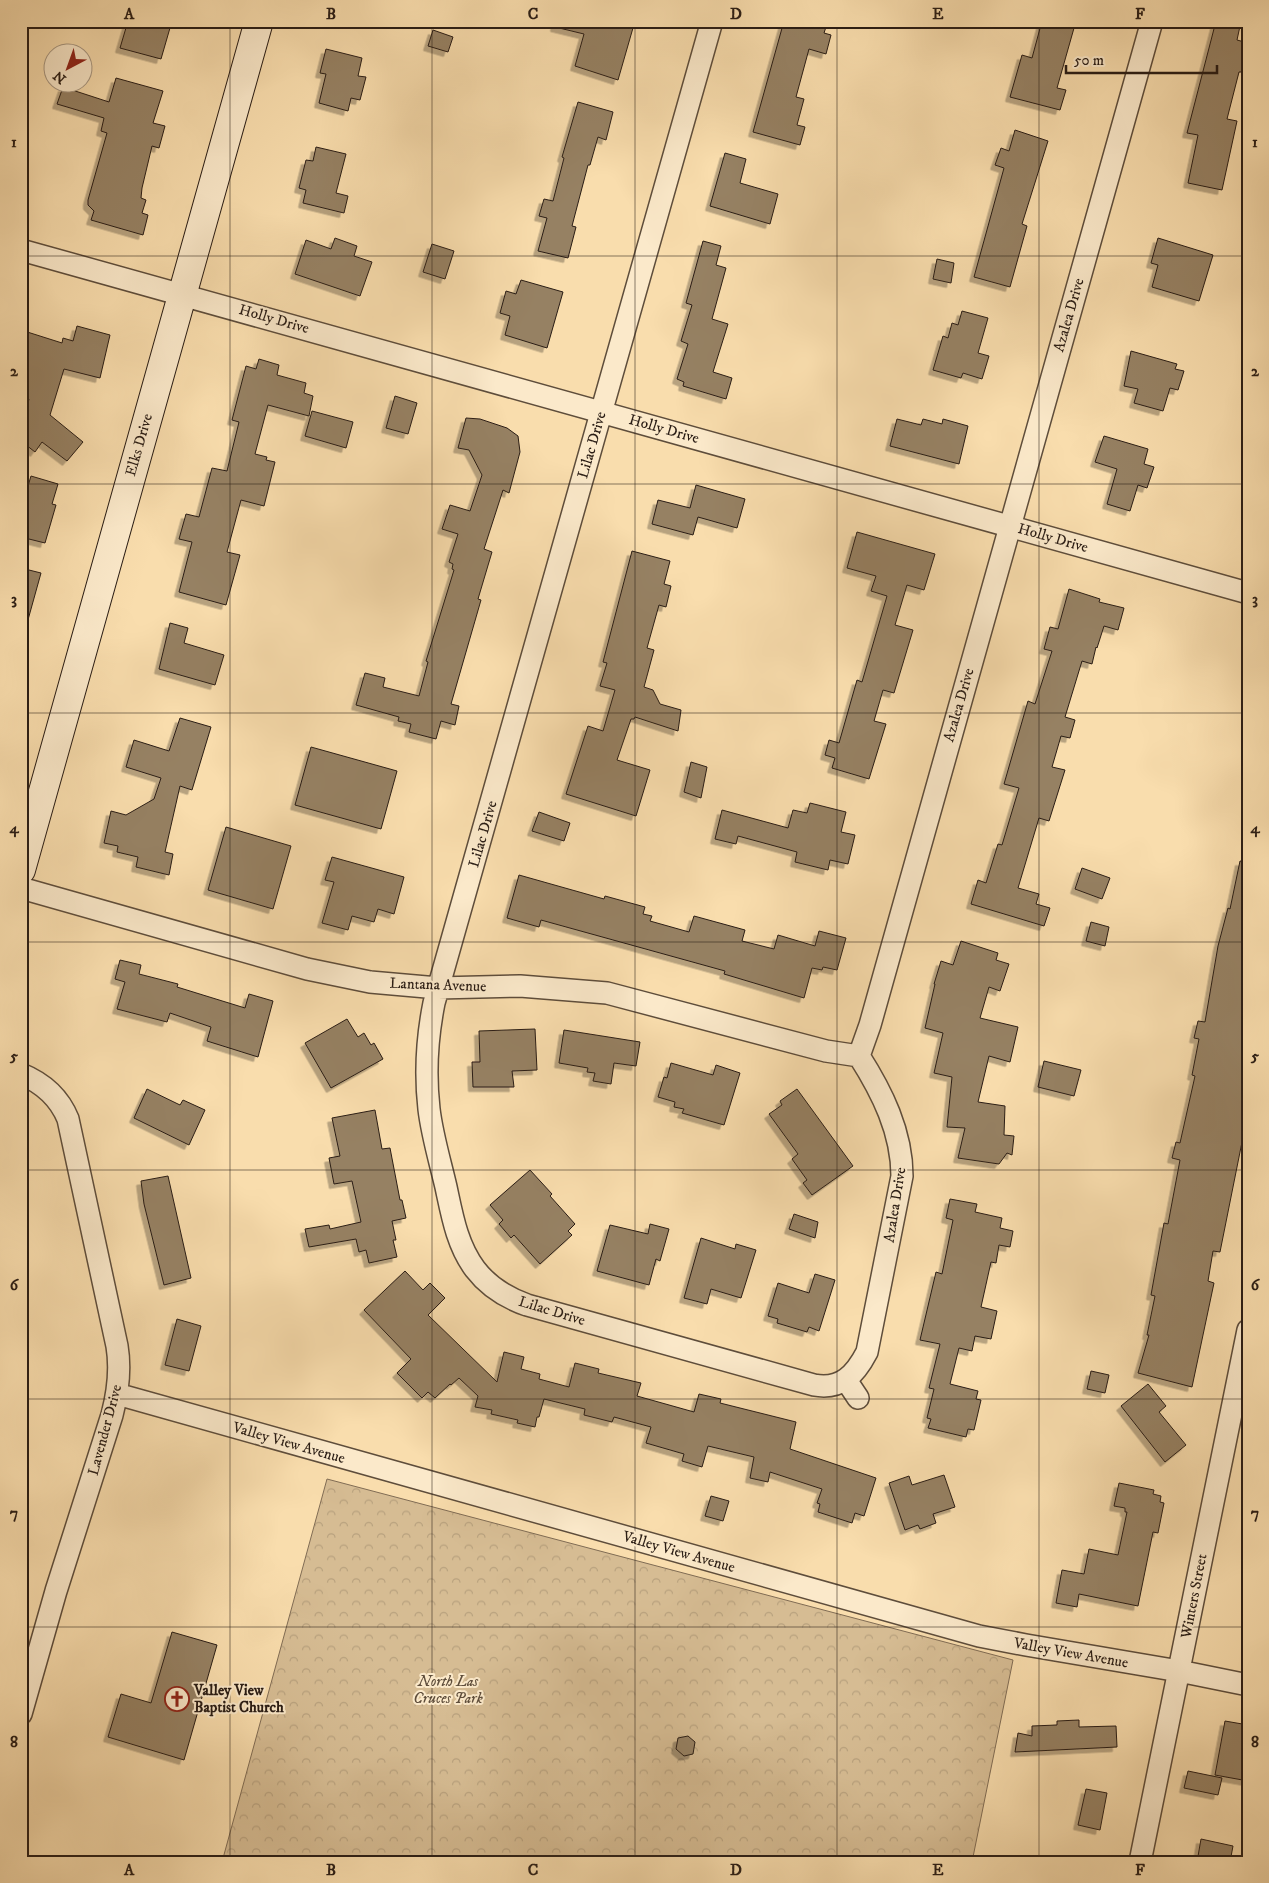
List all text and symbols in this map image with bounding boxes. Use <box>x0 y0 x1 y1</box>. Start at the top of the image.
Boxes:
text: A <box>123 4 135 24</box>
text: B <box>326 4 336 24</box>
text: C <box>528 4 538 24</box>
text: D <box>730 4 742 24</box>
text: E <box>932 4 944 24</box>
text: F <box>1135 4 1145 24</box>
north arrow <box>42 42 92 92</box>
scale bar <box>1066 42 1218 74</box>
text: 50 m <box>1074 51 1104 70</box>
text: N <box>50 66 70 88</box>
text: 1 <box>11 132 17 152</box>
text: 1 <box>1252 132 1258 152</box>
street label: Azalea Drive <box>1049 276 1089 354</box>
street label: Holly Drive <box>237 300 311 338</box>
text: 2 <box>10 361 19 381</box>
text: 2 <box>1251 361 1260 381</box>
street label: Lilac Drive <box>573 409 611 481</box>
street label: Holly Drive <box>627 410 701 448</box>
street label: Elks Drive <box>121 412 157 478</box>
street label: Holly Drive <box>1016 519 1090 557</box>
text: 3 <box>11 589 17 609</box>
text: 3 <box>1252 589 1258 609</box>
street label: Azalea Drive <box>939 666 979 744</box>
street label: Lilac Drive <box>464 798 502 870</box>
text: 4 <box>8 818 19 838</box>
text: 4 <box>1249 818 1260 838</box>
street label: Lantana Avenue <box>389 974 487 996</box>
text: 5 <box>9 1046 18 1066</box>
text: 5 <box>1250 1046 1259 1066</box>
street label: Azalea Drive <box>880 1166 910 1244</box>
text: 6 <box>10 1275 20 1295</box>
text: 6 <box>1251 1275 1261 1295</box>
street label: Lilac Drive <box>516 1292 588 1330</box>
street label: Lavender Drive <box>84 1382 126 1478</box>
street label: Valley View Avenue <box>230 1418 347 1468</box>
text: 7 <box>10 1503 18 1523</box>
text: 7 <box>1251 1503 1259 1523</box>
street label: Valley View Avenue <box>620 1527 737 1577</box>
street label: Winters Street <box>1176 1552 1212 1641</box>
street label: Valley View Avenue <box>1011 1633 1130 1672</box>
park label: North Las Cruces Park <box>413 1672 483 1708</box>
place label: Valley View Baptist Church <box>193 1681 284 1717</box>
church icon: Valley View Baptist Church <box>164 1686 190 1712</box>
text: 8 <box>10 1732 18 1752</box>
text: 8 <box>1251 1732 1259 1752</box>
text: A <box>123 1860 135 1880</box>
text: B <box>326 1860 336 1880</box>
text: C <box>528 1860 538 1880</box>
text: D <box>730 1860 742 1880</box>
text: E <box>932 1860 944 1880</box>
text: F <box>1135 1860 1145 1880</box>

